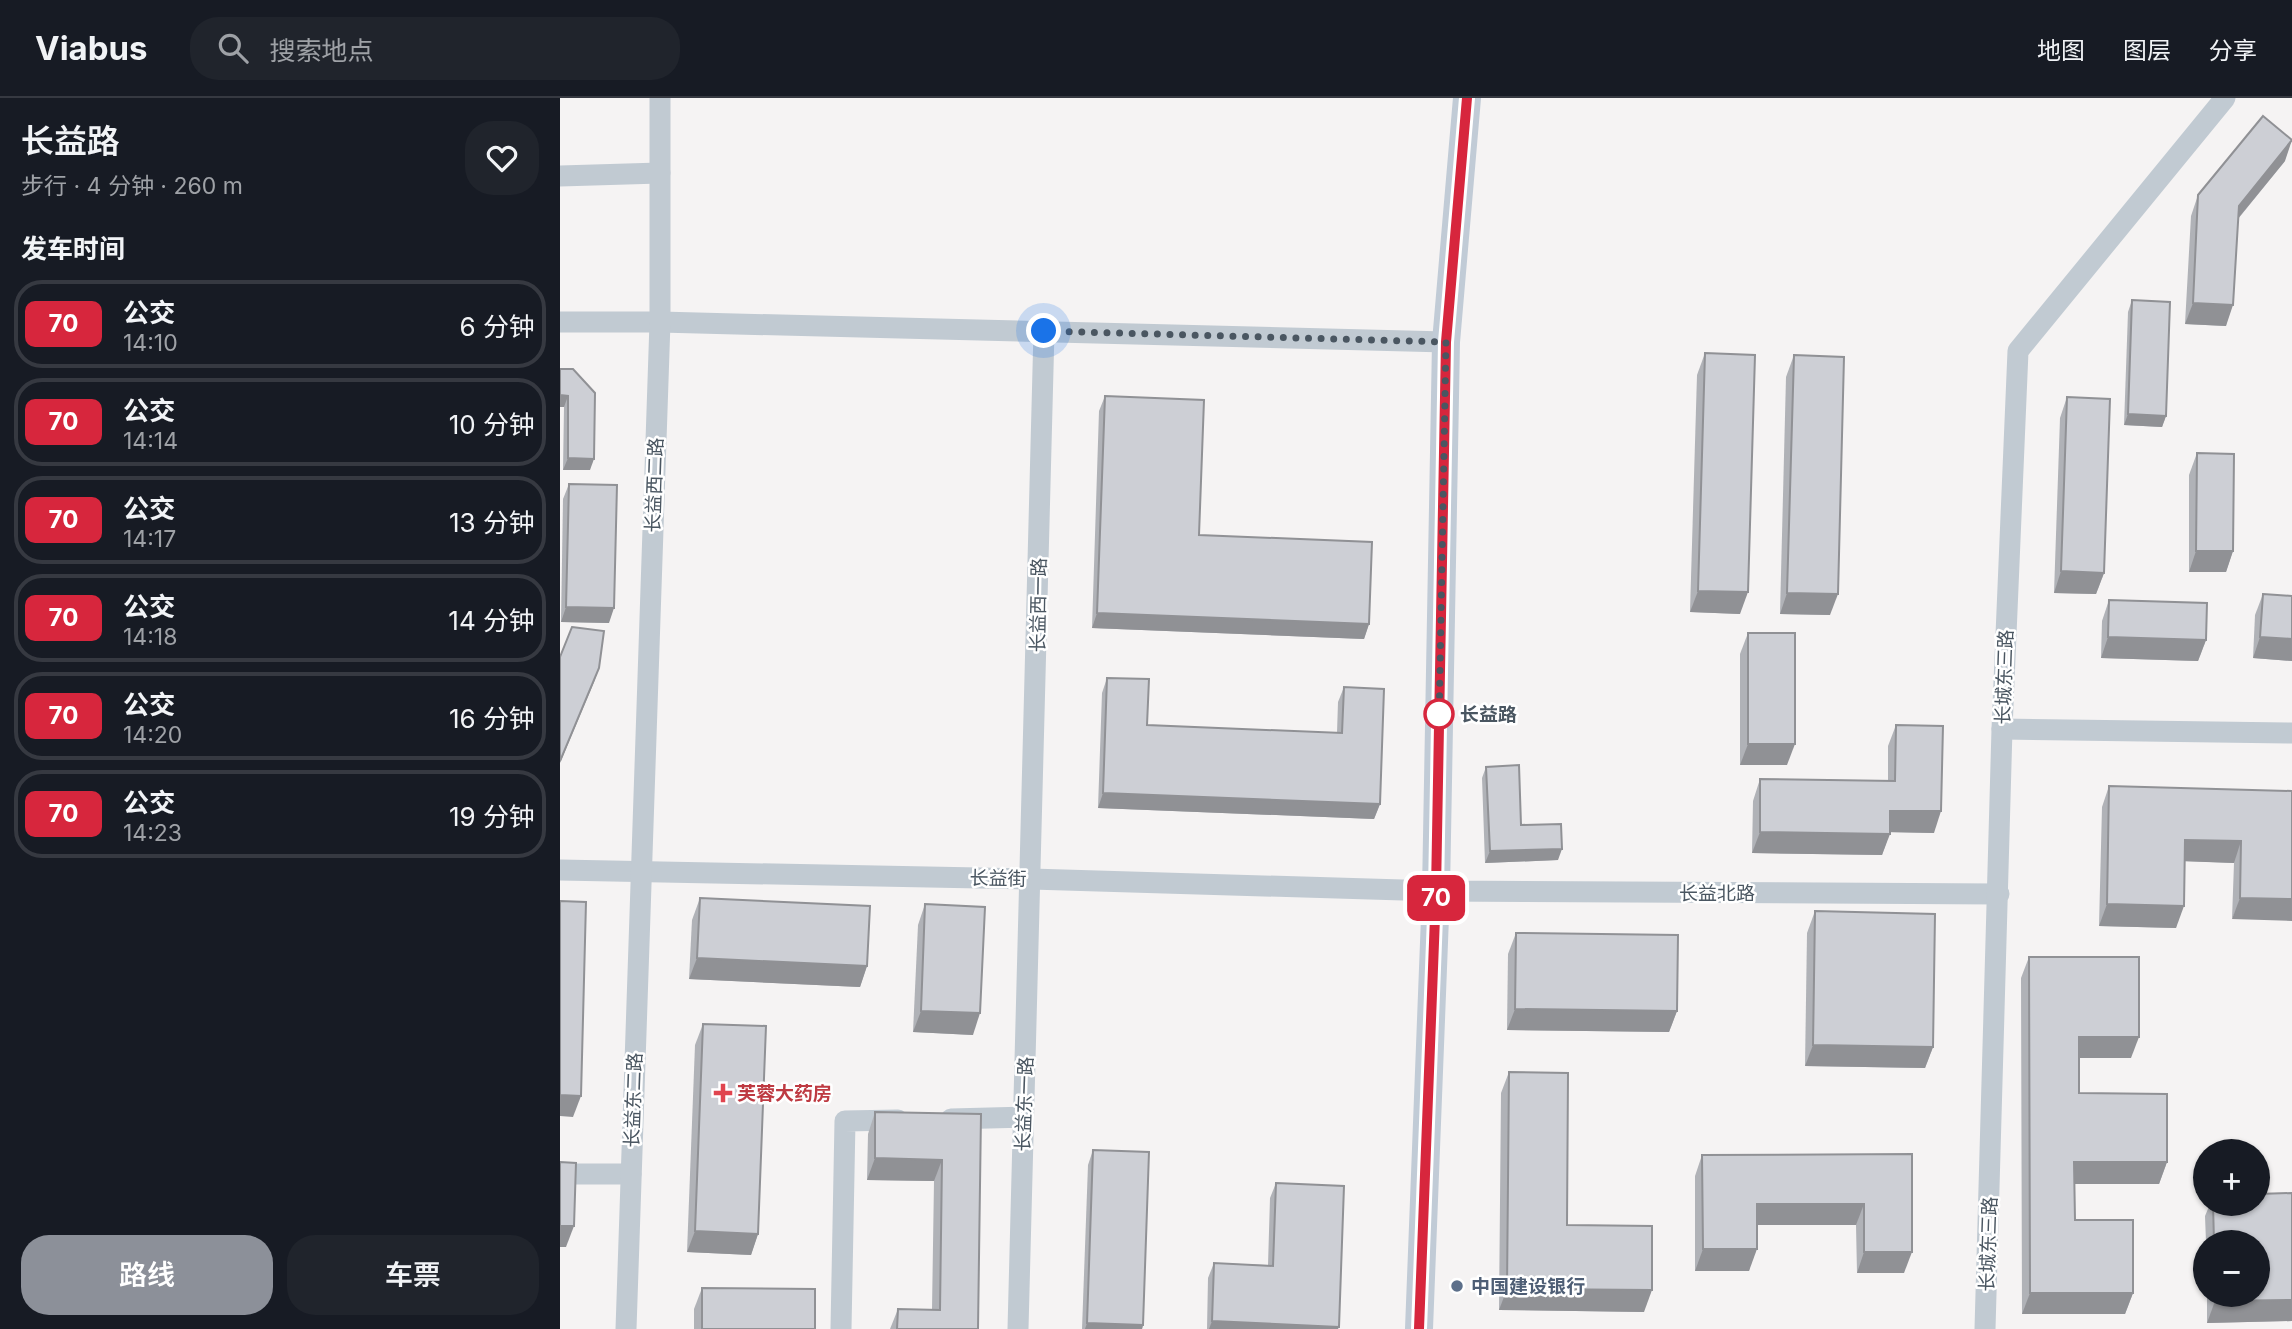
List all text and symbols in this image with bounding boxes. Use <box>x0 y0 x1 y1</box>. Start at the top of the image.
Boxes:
search box <box>190 17 680 80</box>
text: Viabus <box>35 28 148 68</box>
icon: search <box>214 29 252 67</box>
text: 搜索地点 <box>270 35 374 66</box>
text: 地图 <box>2037 36 2085 65</box>
text: 图层 <box>2123 36 2171 65</box>
text: 分享 <box>2209 36 2257 65</box>
text: 长益路 <box>21 121 120 161</box>
button: heart <box>465 121 539 195</box>
text: 步行 · 4 分钟 · 260 m <box>21 172 243 200</box>
text: 发车时间 <box>21 233 125 264</box>
text: 公交 <box>123 297 175 328</box>
text: 70 <box>49 309 78 338</box>
text: 6 分钟 <box>460 311 535 342</box>
your location <box>1026 313 1061 348</box>
text: 14:10 <box>123 329 178 357</box>
text: 公交 <box>123 395 175 426</box>
text: 70 <box>49 407 78 436</box>
text: 10 分钟 <box>449 409 535 440</box>
text: 14:14 <box>123 427 178 455</box>
street label: 长益西二路 <box>641 437 668 533</box>
text: 公交 <box>123 493 175 524</box>
text: 70 <box>49 505 78 534</box>
text: 13 分钟 <box>449 507 535 538</box>
text: 14:17 <box>123 525 176 553</box>
street label: 长益西一路 <box>1026 557 1051 653</box>
text: 公交 <box>123 591 175 622</box>
text: 70 <box>49 603 78 632</box>
text: 14 分钟 <box>448 605 535 636</box>
text: 14:18 <box>123 623 177 651</box>
street label: 长城东三路 <box>1991 629 2018 725</box>
text: 公交 <box>123 689 175 720</box>
marker: 长益路 <box>1424 699 1454 729</box>
text: 70 <box>49 701 78 730</box>
text: 16 分钟 <box>449 703 535 734</box>
place label: 长益路 <box>1460 703 1517 726</box>
text: 14:20 <box>123 721 182 749</box>
text: 公交 <box>123 787 175 818</box>
text: 70 <box>49 799 78 828</box>
text: 19 分钟 <box>449 801 535 832</box>
text: 14:23 <box>123 819 182 847</box>
street label: 长益街 <box>969 867 1027 890</box>
line badge: 70 <box>1404 875 1468 921</box>
street label: 长益北路 <box>1679 882 1755 905</box>
text: 70 <box>1421 883 1451 912</box>
street label: 长益东二路 <box>620 1052 647 1148</box>
street label: 长益东一路 <box>1011 1056 1038 1152</box>
place label: 芙蓉大药房 <box>737 1082 832 1105</box>
marker: 芙蓉大药房 <box>715 1085 731 1101</box>
map controls <box>2193 1139 2270 1307</box>
button: + <box>2193 1139 2270 1216</box>
street label: 长城东三路 <box>1975 1196 2002 1292</box>
button: − <box>2193 1230 2270 1307</box>
button: 路线 <box>21 1235 273 1315</box>
button: 车票 <box>287 1235 539 1315</box>
place label: 中国建设银行 <box>1471 1275 1585 1298</box>
marker: 中国建设银行 <box>1449 1278 1465 1294</box>

